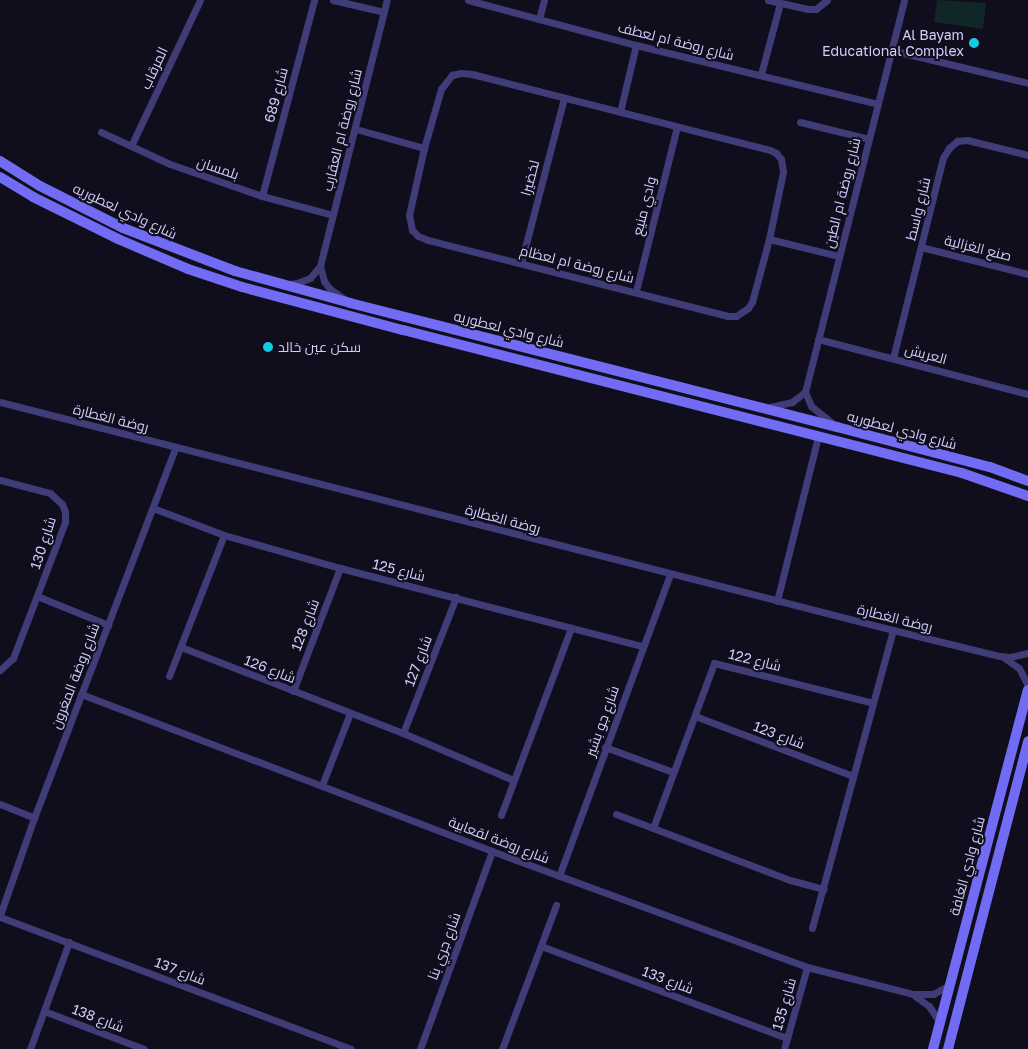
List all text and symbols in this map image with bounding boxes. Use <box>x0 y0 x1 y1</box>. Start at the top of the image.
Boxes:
street label: شارع روضة ام لعطف <box>616 18 736 64</box>
place label: Al Bayam Educational Complex <box>822 27 964 59</box>
marker: Al Bayam Educational Complex <box>968 37 980 49</box>
street label: المرقاب <box>137 44 171 92</box>
street label: شارع 689 <box>261 66 291 124</box>
street label: شارع روضة ام العقارب <box>319 67 365 193</box>
street label: شارع روضة ام الطين <box>820 136 864 250</box>
street label: بلمسان <box>195 153 241 183</box>
street label: لخضيرا <box>517 158 543 198</box>
street label: وادي منيع <box>629 175 659 237</box>
street label: شارع واسط <box>902 176 934 242</box>
street label: شارع وادي لعطوريه <box>70 180 180 242</box>
street label: صنع الغزالية <box>943 232 1013 264</box>
street label: شارع روضة ام لعظام <box>518 242 636 286</box>
street label: شارع وادي لعطوريه <box>452 307 566 351</box>
place label: سكن عين خالد <box>278 339 361 355</box>
street label: العريش <box>903 340 949 368</box>
marker: سكن عين خالد <box>262 341 274 353</box>
street label: روضة الغطارة <box>71 400 151 436</box>
street label: شارع وادي لعطوريه <box>845 407 959 453</box>
street label: روضة الغطارة <box>463 501 543 537</box>
street label: شارع 130 <box>27 515 59 571</box>
street label: شارع 125 <box>371 555 427 585</box>
street label: شارع 128 <box>287 597 323 653</box>
street label: روضة الغطارة <box>855 600 935 636</box>
street label: شارع روضة المغرون <box>47 621 103 731</box>
street label: شارع 127 <box>401 633 435 689</box>
street label: شارع 122 <box>727 645 783 675</box>
street label: شارع 126 <box>242 651 298 687</box>
street label: شارع جو بشير <box>581 683 623 759</box>
street label: شارع 123 <box>751 718 807 752</box>
street label: شارع روضة لقعابية <box>446 813 552 867</box>
street label: شارع وادي الغافة <box>946 815 988 917</box>
street label: شارع جري بنا <box>424 910 464 982</box>
street label: شارع 137 <box>152 954 208 988</box>
street label: شارع 133 <box>640 963 696 997</box>
street label: شارع 135 <box>769 976 799 1032</box>
street label: شارع 138 <box>70 1000 126 1036</box>

